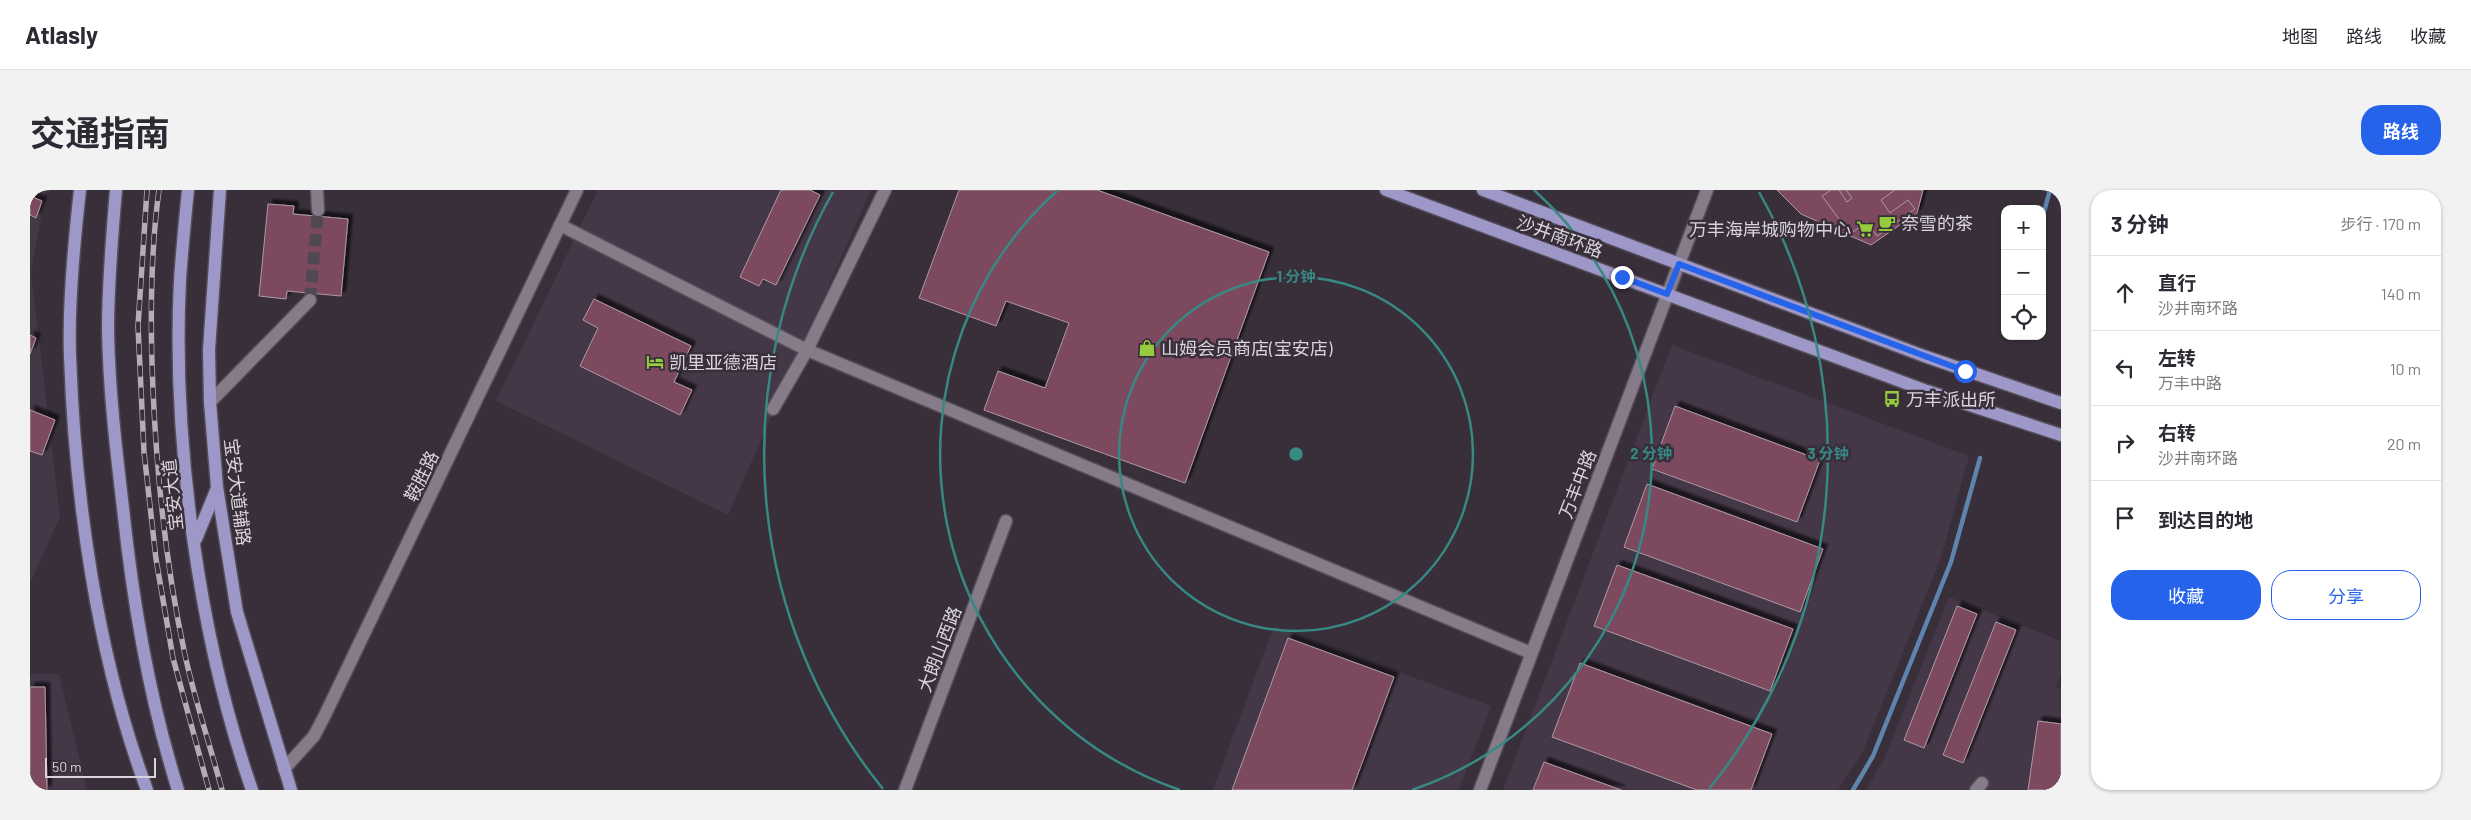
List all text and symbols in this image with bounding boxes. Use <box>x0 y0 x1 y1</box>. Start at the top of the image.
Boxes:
text: Atlasly <box>25 20 98 49</box>
text: 地图 <box>2282 25 2318 47</box>
text: 路线 <box>2346 25 2382 47</box>
text: 收藏 <box>2410 25 2446 47</box>
button: 路线 <box>2361 105 2441 155</box>
text: 交通指南 <box>30 111 170 153</box>
map controls <box>2001 205 2046 340</box>
button: + <box>2001 205 2046 250</box>
street label: 沙井南环路 <box>1514 210 1606 262</box>
text: 3 分钟 <box>2111 211 2169 236</box>
place label: 奈雪的茶 <box>1901 212 1973 234</box>
cafe icon: 奈雪的茶 <box>1877 213 1897 233</box>
text: 步行 · 170 m <box>2341 214 2421 233</box>
place label: 万丰海岸城购物中心 <box>1689 218 1851 240</box>
supermarket icon: 万丰海岸城购物中心 <box>1855 219 1875 239</box>
button: − <box>2001 250 2046 295</box>
route end <box>1611 266 1634 289</box>
text: 1 分钟 <box>1277 267 1315 285</box>
text: 直行 <box>2158 271 2196 294</box>
icon: ahead <box>2111 279 2139 307</box>
text: 140 m <box>2381 284 2421 303</box>
button: locate <box>2001 295 2046 340</box>
text: 沙井南环路 <box>2158 298 2238 317</box>
place label: 山姆会员商店(宝安店) <box>1161 337 1333 359</box>
shop icon: 山姆会员商店(宝安店) <box>1137 338 1157 358</box>
text: 左转 <box>2158 346 2196 369</box>
place label: 凯里亚德酒店 <box>669 351 777 373</box>
hotel icon: 凯里亚德酒店 <box>645 352 665 372</box>
icon: left <box>2111 354 2139 382</box>
text: 10 m <box>2390 359 2421 378</box>
route start <box>1954 360 1977 383</box>
text: 万丰中路 <box>2158 373 2222 392</box>
place label: 万丰派出所 <box>1906 388 1996 410</box>
bus stop icon: 万丰派出所 <box>1882 389 1902 409</box>
text: 右转 <box>2158 421 2196 444</box>
icon: right <box>2111 429 2139 457</box>
text: 20 m <box>2387 434 2421 453</box>
street label: 宝安大道辅路 <box>221 437 255 547</box>
text: 2 分钟 <box>1630 444 1672 462</box>
text: 3 分钟 <box>1807 444 1849 462</box>
centre of rings <box>1287 445 1305 463</box>
street label: 万丰中路 <box>1554 446 1600 522</box>
street label: 鞍胜路 <box>399 447 443 505</box>
text: 沙井南环路 <box>2158 448 2238 467</box>
street label: 宝安大道 <box>157 458 187 532</box>
icon: arrive <box>2111 504 2139 532</box>
text: 到达目的地 <box>2158 508 2253 531</box>
button: 收藏 <box>2111 570 2261 620</box>
button: 分享 <box>2271 570 2421 620</box>
street label: 大朗山西路 <box>913 603 965 695</box>
scale bar <box>45 755 156 778</box>
text: 50 m <box>52 758 81 775</box>

